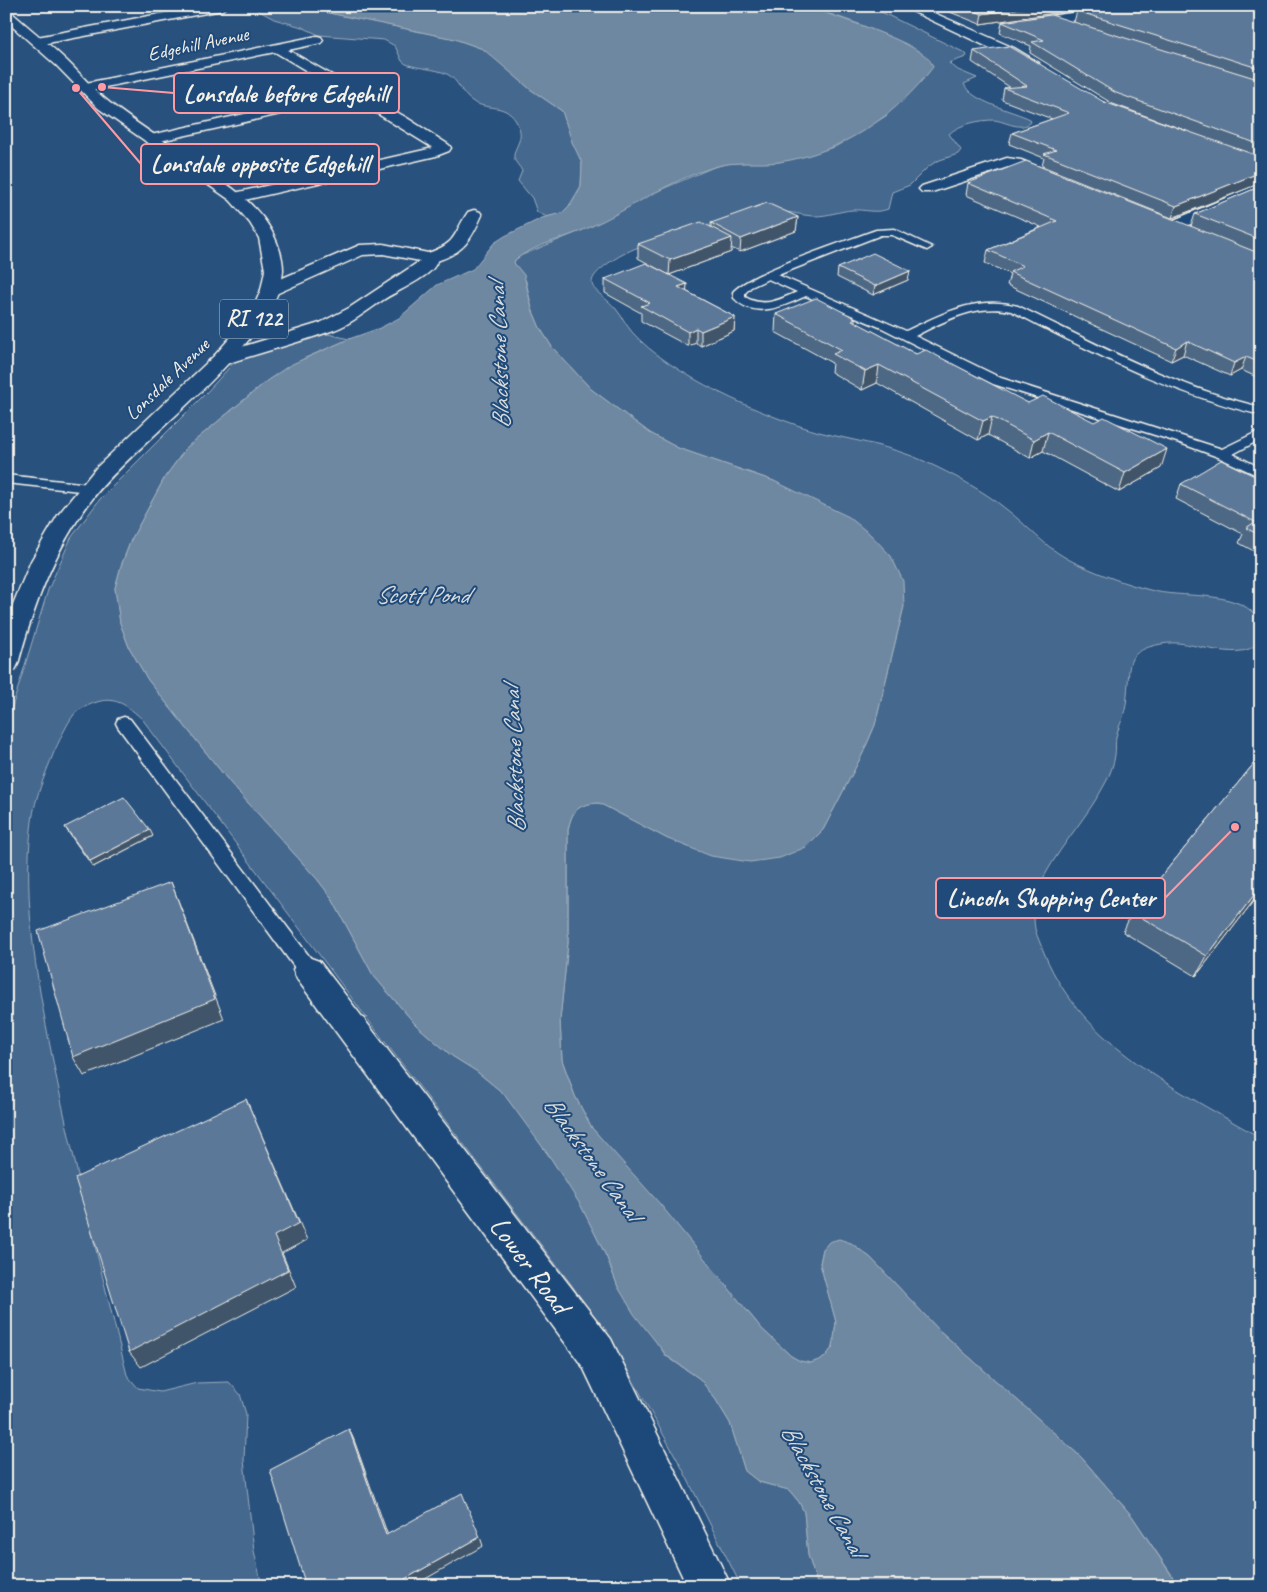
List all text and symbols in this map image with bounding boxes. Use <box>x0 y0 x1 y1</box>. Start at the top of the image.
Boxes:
street label: Edgehill Avenue <box>145 21 252 67</box>
callout: Lonsdale before Edgehill <box>174 73 399 113</box>
text: Lonsdale before Edgehill <box>184 78 393 110</box>
callout: Lonsdale opposite Edgehill <box>141 144 379 184</box>
text: Lonsdale opposite Edgehill <box>151 148 374 180</box>
water label: Blackstone Canal <box>480 275 518 429</box>
road number: RI 122 <box>220 300 288 338</box>
street label: Lonsdale Avenue <box>119 331 216 426</box>
water label: Scott Pond <box>375 579 477 611</box>
water label: Blackstone Canal <box>495 679 533 833</box>
callout: Lincoln Shopping Center <box>936 878 1165 918</box>
text: Lincoln Shopping Center <box>947 882 1158 914</box>
water label: Blackstone Canal <box>536 1090 652 1233</box>
street label: Lower Road <box>481 1209 582 1325</box>
water label: Blackstone Canal <box>774 1419 876 1568</box>

